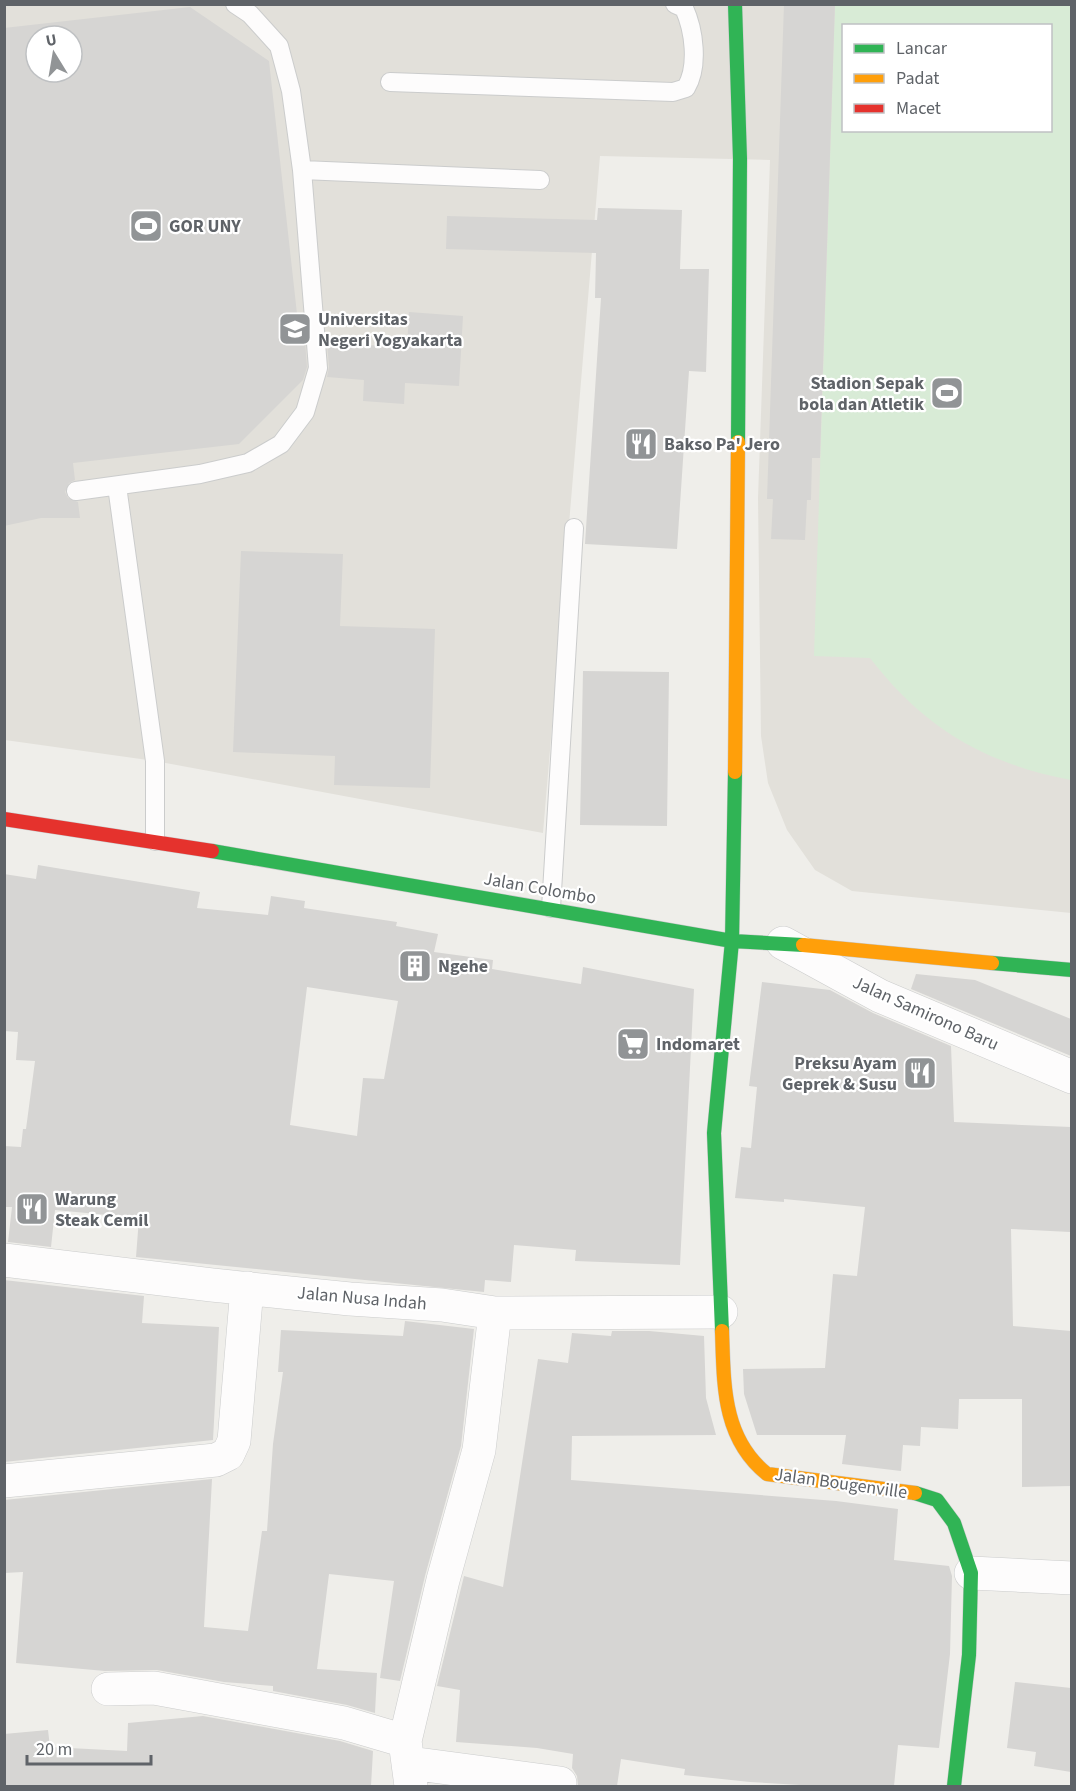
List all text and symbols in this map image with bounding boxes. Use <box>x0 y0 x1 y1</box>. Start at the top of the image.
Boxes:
north arrow <box>24 24 84 84</box>
legend <box>842 24 1052 132</box>
text: U <box>44 28 59 52</box>
text: Lancar <box>896 36 948 61</box>
text: Padat <box>896 66 939 91</box>
text: Macet <box>896 96 941 121</box>
sports icon: GOR UNY <box>128 208 164 244</box>
place label: GOR UNY <box>169 214 241 239</box>
place label: Universitas Negeri Yogyakarta <box>318 307 462 353</box>
school or university icon: Universitas Negeri Yogyakarta <box>277 311 313 347</box>
place label: Stadion Sepak bola dan Atletik <box>799 371 924 417</box>
sports icon: Stadion Sepak bola dan Atletik <box>929 375 965 411</box>
restaurant icon: Bakso Pa' Jero <box>623 426 659 462</box>
place label: Bakso Pa' Jero <box>664 432 780 457</box>
street label: Jalan Colombo <box>482 866 598 911</box>
building icon: Ngehe <box>397 948 433 984</box>
place label: Ngehe <box>438 954 488 979</box>
street label: Jalan Samirono Baru <box>849 970 1003 1057</box>
supermarket icon: Indomaret <box>615 1026 651 1062</box>
place label: Indomaret <box>656 1032 740 1057</box>
place label: Preksu Ayam Geprek & Susu <box>782 1051 897 1097</box>
restaurant icon: Preksu Ayam Geprek & Susu <box>902 1055 938 1091</box>
place label: Warung Steak Cemil <box>55 1187 148 1233</box>
restaurant icon: Warung Steak Cemil <box>14 1191 50 1227</box>
street label: Jalan Nusa Indah <box>296 1280 428 1317</box>
street label: Jalan Bougenville <box>773 1462 909 1505</box>
scale bar <box>27 1728 152 1766</box>
text: 20 m <box>36 1737 72 1762</box>

